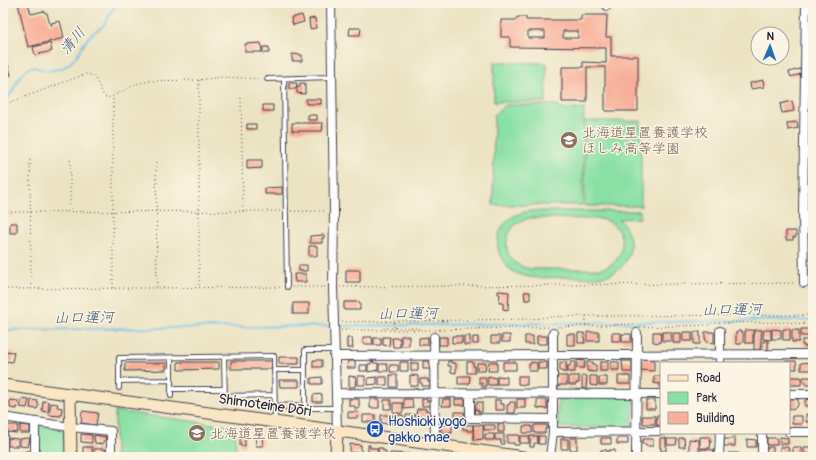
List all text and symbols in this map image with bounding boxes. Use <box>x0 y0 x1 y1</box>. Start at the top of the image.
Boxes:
water label: 清川 <box>56 23 90 59</box>
north arrow <box>750 26 790 66</box>
text: N <box>766 30 775 43</box>
place label: 北海道星置養護学校 ほしみ高等学園 <box>582 124 708 157</box>
school or university icon: 北海道星置養護学校 ほしみ高等学園 <box>559 130 579 150</box>
water label: 山口運河 <box>702 300 764 320</box>
water label: 山口運河 <box>378 304 440 324</box>
water label: 山口運河 <box>54 308 116 328</box>
legend <box>660 362 790 434</box>
text: Road <box>696 371 721 386</box>
street label: Shimoteine Dōri <box>217 390 313 420</box>
text: Park <box>696 391 717 406</box>
text: Building <box>696 411 735 426</box>
place label: Hoshioki yogo gakko mae <box>388 413 467 446</box>
bus stop icon: Hoshioki yogo gakko mae <box>365 419 385 439</box>
school or university icon: 北海道星置養護学校 <box>187 423 207 443</box>
place label: 北海道星置養護学校 <box>210 425 336 442</box>

